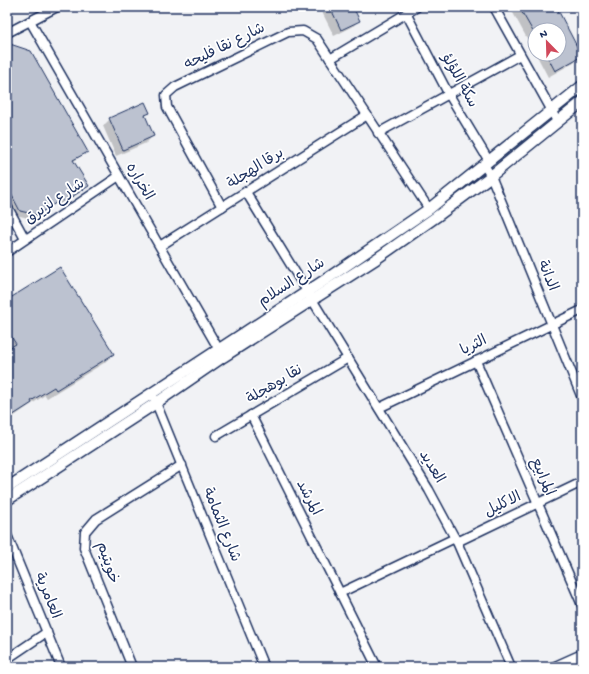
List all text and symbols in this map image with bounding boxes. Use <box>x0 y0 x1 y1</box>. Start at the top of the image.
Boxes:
street label: شارع نقا فليحه <box>182 20 268 74</box>
north arrow <box>527 22 567 62</box>
text: N <box>538 28 550 42</box>
street label: سكة اللؤلؤ <box>436 50 481 111</box>
street label: برقا الهجلة <box>224 145 288 193</box>
street label: الخراره <box>121 160 157 204</box>
street label: شارع لزيرق <box>22 175 88 229</box>
street label: شارع السلام <box>255 255 329 311</box>
street label: الدانة <box>533 258 561 294</box>
street label: الثريا <box>458 332 490 360</box>
street label: نقا بوهجلة <box>244 361 306 409</box>
street label: العديد <box>414 447 448 487</box>
street label: المرابيع <box>526 455 558 499</box>
street label: المرشد <box>291 477 325 519</box>
street label: شارع الثمامة <box>198 485 244 565</box>
street label: الاكليل <box>481 488 525 522</box>
street label: خويتيم <box>91 540 122 586</box>
street label: العامرية <box>30 570 64 622</box>

